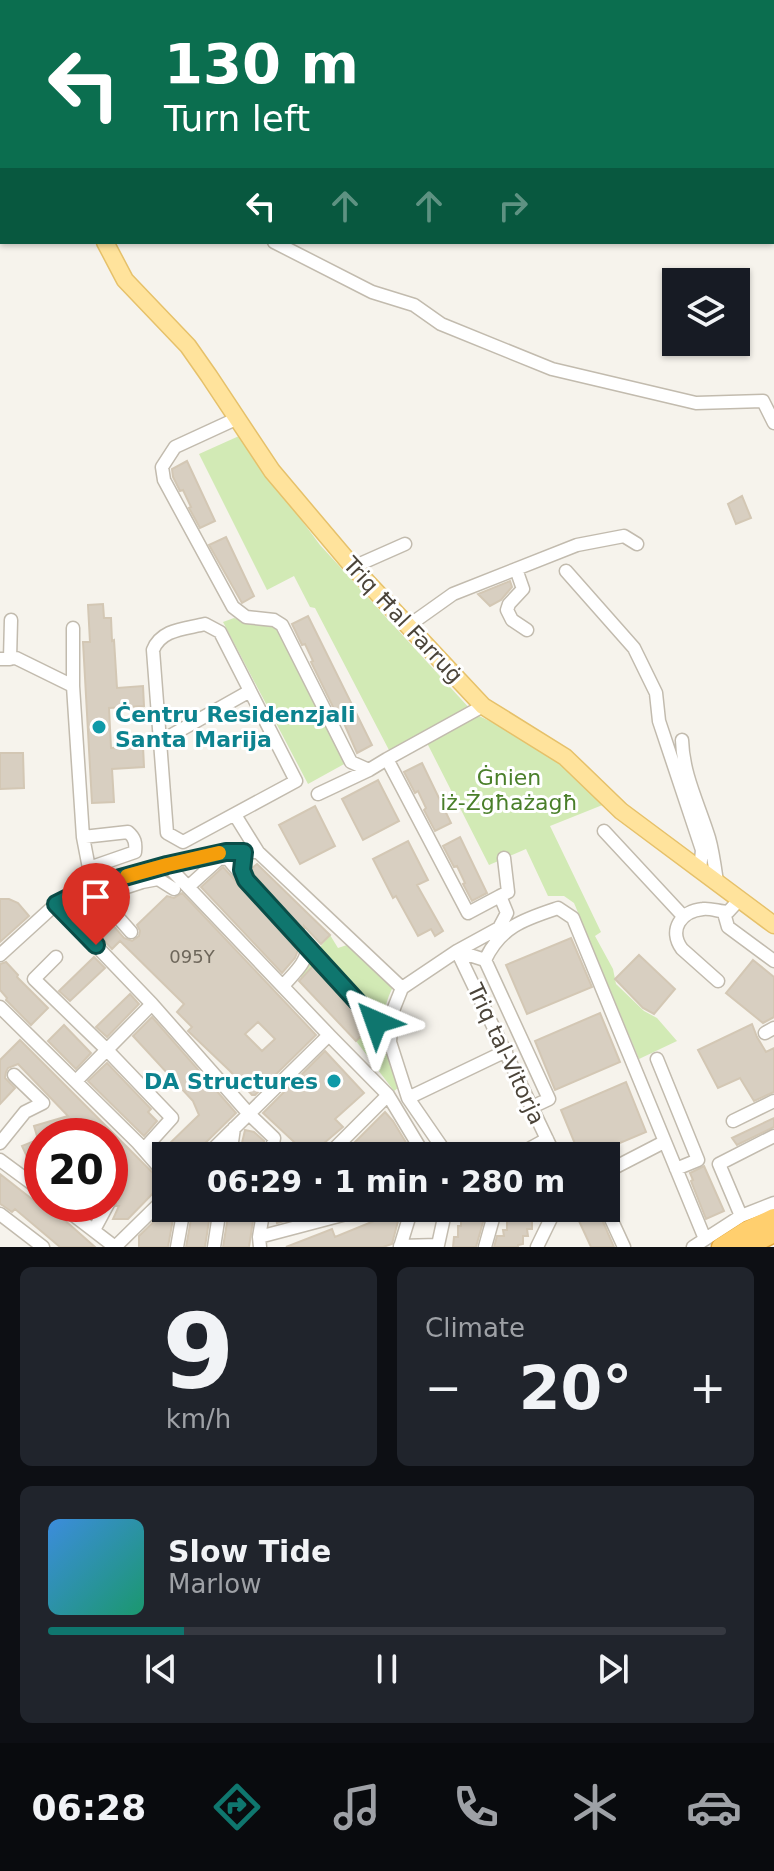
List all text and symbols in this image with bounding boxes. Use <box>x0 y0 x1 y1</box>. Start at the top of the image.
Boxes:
text: 130 m <box>164 31 359 96</box>
icon: left <box>32 32 136 136</box>
text: Turn left <box>164 98 310 139</box>
icon: left <box>239 184 283 228</box>
icon: ahead <box>323 184 367 228</box>
icon: ahead <box>407 184 451 228</box>
icon: right <box>491 184 535 228</box>
map controls <box>662 268 750 356</box>
button: layers <box>662 268 750 356</box>
street label: Triq Ħal Farruġ <box>338 551 468 688</box>
place label: Ċentru Residenzjali Santa Marija <box>115 702 356 752</box>
marker: Ċentru Residenzjali Santa Marija <box>90 718 108 736</box>
park label: Ġnien iż-Żgħażagħ <box>440 765 578 815</box>
pin <box>62 863 130 945</box>
icon: arrive <box>74 875 118 919</box>
house number: 095Y <box>169 946 216 967</box>
street label: Triq tal-Vitorja <box>462 979 550 1128</box>
position arrow <box>334 980 418 1064</box>
place label: DA Structures <box>144 1069 318 1094</box>
marker: DA Structures <box>325 1072 343 1090</box>
speed limit sign: 20 <box>24 1118 128 1222</box>
text: 06:29 · 1 min · 280 m <box>207 1164 565 1199</box>
text: 9 <box>162 1291 235 1413</box>
text: Climate <box>425 1313 525 1343</box>
text: 20° <box>519 1353 632 1423</box>
text: − <box>425 1362 462 1413</box>
text: + <box>689 1362 726 1413</box>
text: km/h <box>166 1404 231 1434</box>
text: Slow Tide <box>168 1534 331 1569</box>
text: Marlow <box>168 1569 261 1599</box>
icon: previous <box>139 1647 183 1691</box>
icon: pause <box>365 1647 409 1691</box>
icon: next <box>591 1647 635 1691</box>
icon: directions <box>209 1779 265 1835</box>
icon: music <box>329 1779 385 1835</box>
icon: phone <box>448 1779 504 1835</box>
icon: climate <box>567 1779 623 1835</box>
icon: car <box>686 1779 742 1835</box>
text: 06:28 <box>32 1787 146 1828</box>

